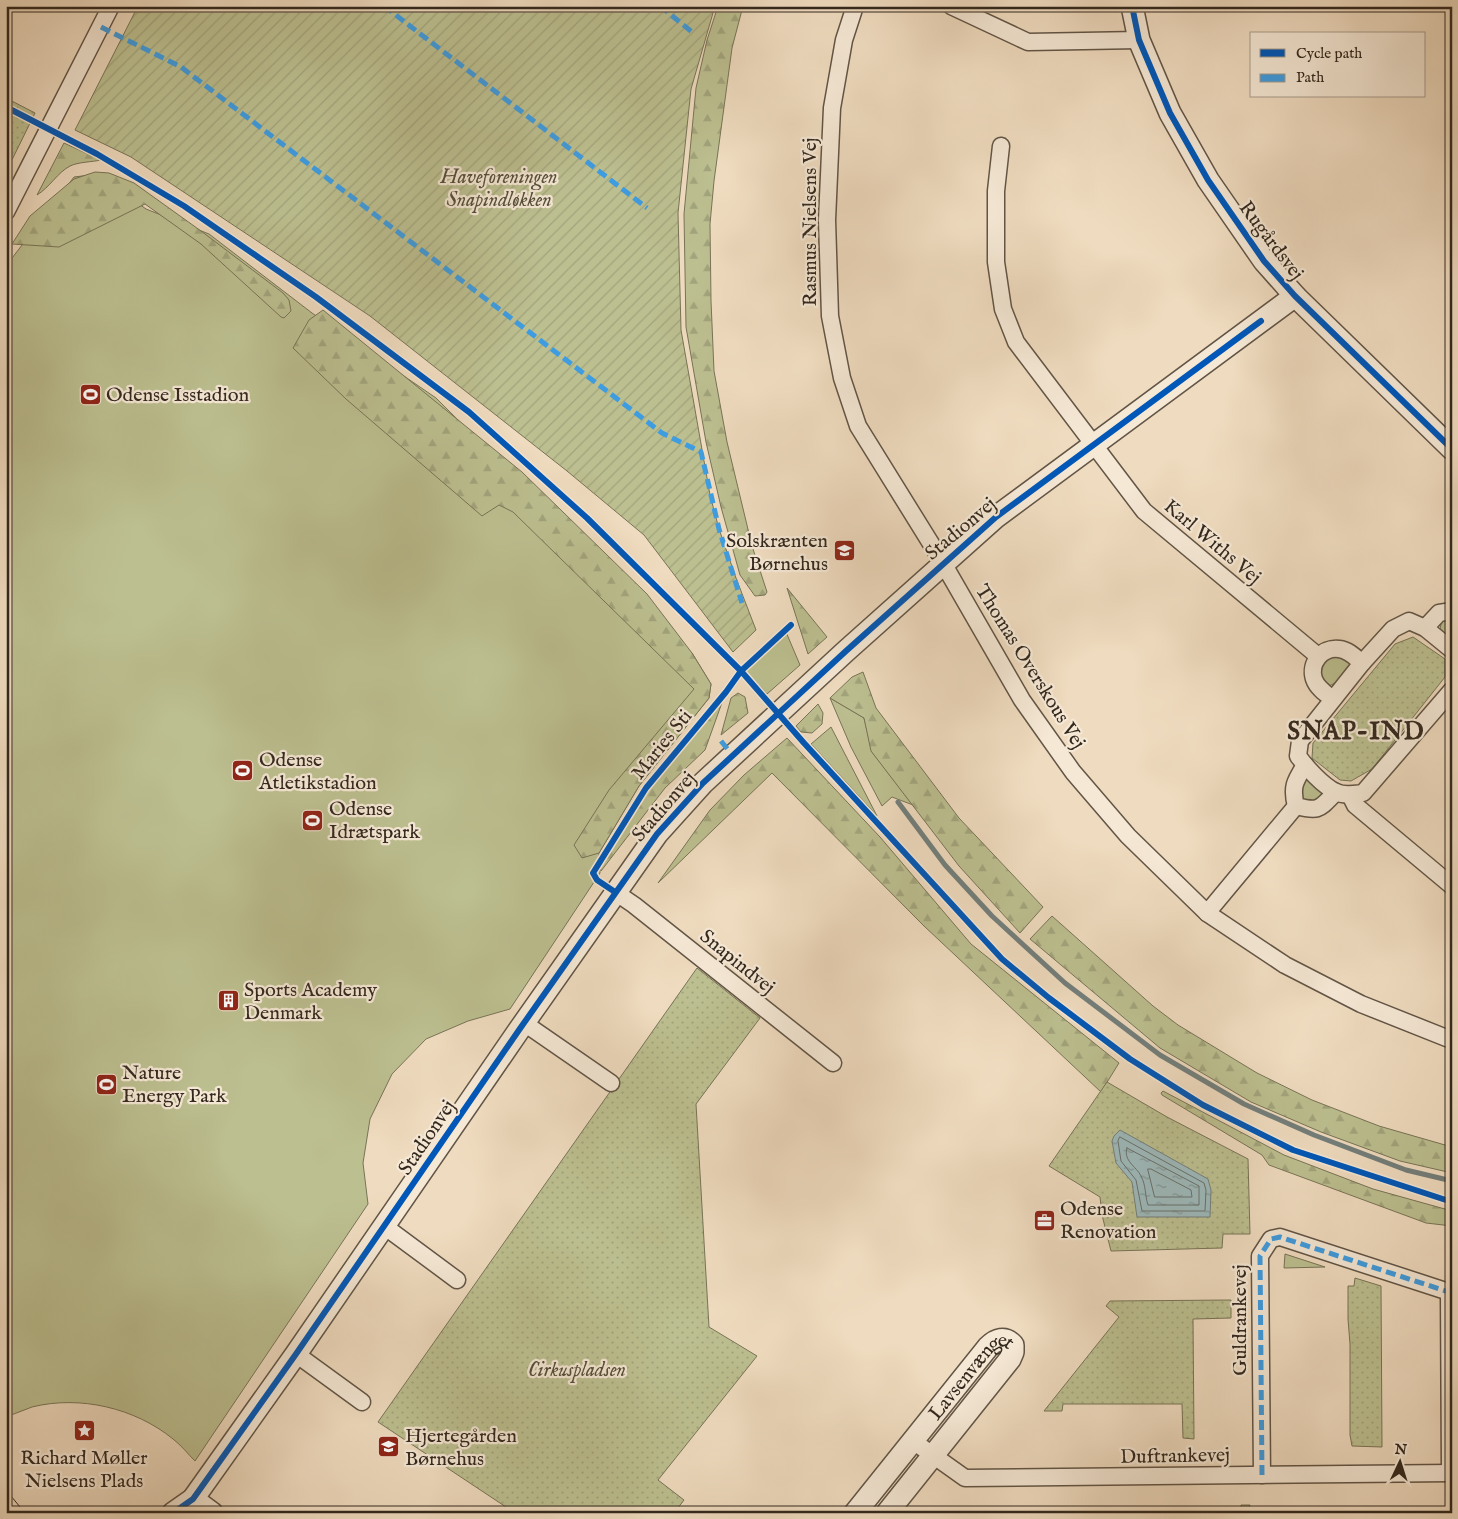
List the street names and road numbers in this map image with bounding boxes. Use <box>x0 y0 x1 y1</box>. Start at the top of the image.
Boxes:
street label: Rasmus Nielsens Vej <box>798 137 823 307</box>
street label: Rugårdsvej <box>1233 196 1309 285</box>
street label: Stadionvej <box>920 492 1002 566</box>
street label: Karl Withs Vej <box>1158 494 1266 590</box>
street label: Thomas Overskous Vej <box>969 580 1091 754</box>
street label: Maries Sti <box>626 705 698 785</box>
street label: Stadionvej <box>627 767 702 847</box>
street label: Snapindvej <box>694 924 780 1000</box>
street label: Stadionvej <box>393 1095 462 1180</box>
street label: Guldrankevej <box>1228 1264 1253 1376</box>
street label: Lavsenvænget <box>923 1328 1019 1426</box>
street label: Duftrankevej <box>1120 1443 1230 1470</box>

